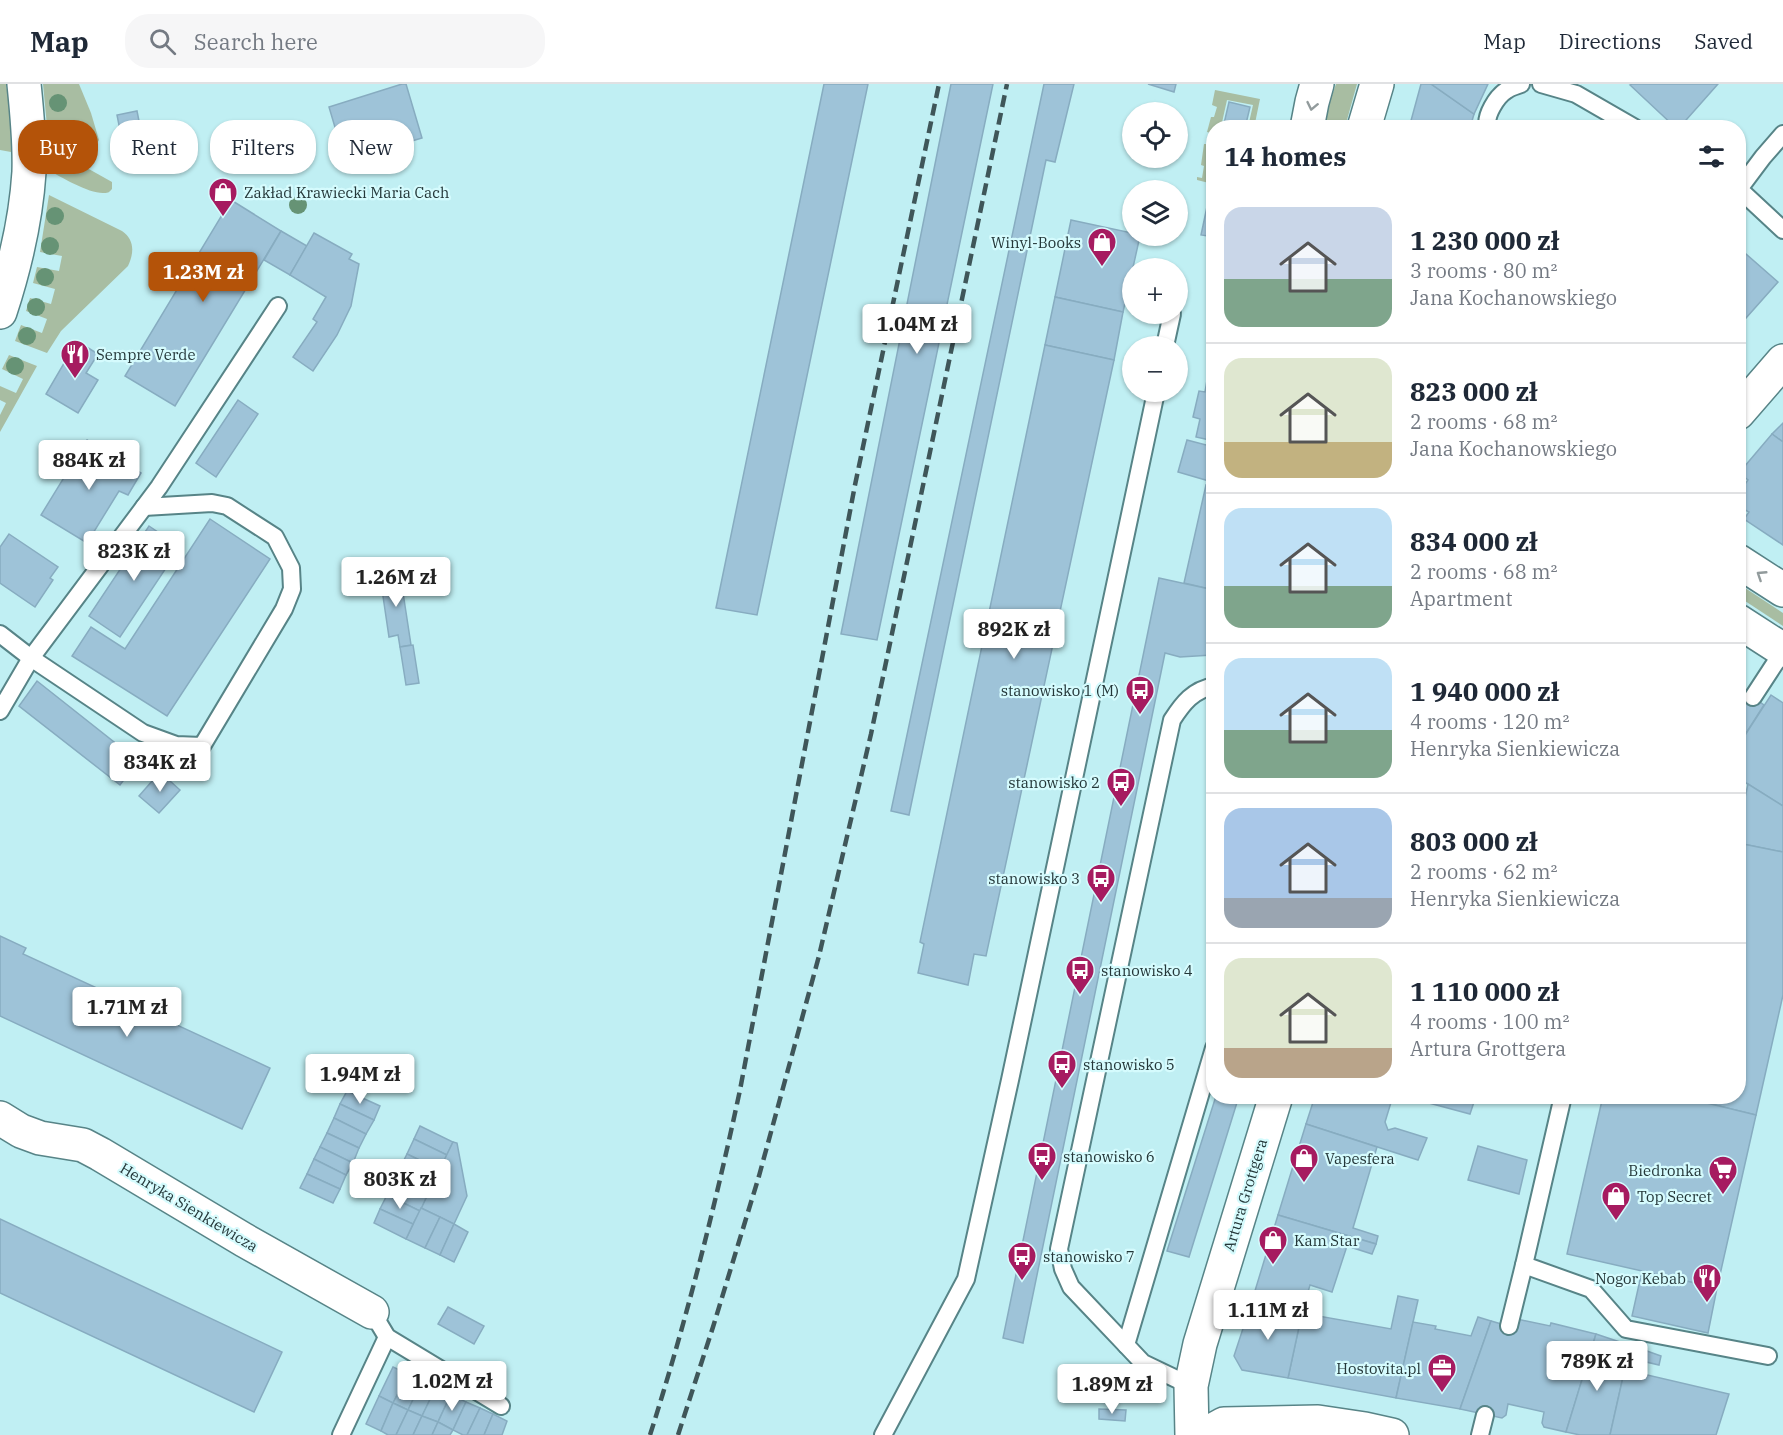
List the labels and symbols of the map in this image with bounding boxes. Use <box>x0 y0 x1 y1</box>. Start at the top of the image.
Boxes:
one-way arrow <box>1306 100 1319 110</box>
shop icon: Zakład Krawiecki Maria Cach <box>207 176 239 218</box>
place label: Zakład Krawiecki Maria Cach <box>244 183 449 202</box>
shop icon: Winyl-Books <box>1086 226 1118 268</box>
place label: Winyl-Books <box>991 233 1081 252</box>
pin: 1.23M zł <box>141 252 265 303</box>
pin: 1.04M zł <box>855 304 979 355</box>
restaurant icon: Sempre Verde <box>59 338 91 380</box>
place label: Sempre Verde <box>96 345 196 364</box>
pin: 884K zł <box>34 440 144 491</box>
pin: 823K zł <box>79 531 189 582</box>
pin: 1.26M zł <box>334 557 458 608</box>
one-way arrow <box>1757 571 1767 583</box>
pin: 892K zł <box>959 609 1069 660</box>
bus stop icon: stanowisko 1 (M) <box>1124 674 1156 716</box>
place label: stanowisko 1 (M) <box>1001 681 1119 700</box>
pin: 834K zł <box>105 742 215 793</box>
bus stop icon: stanowisko 2 <box>1105 766 1137 808</box>
place label: stanowisko 2 <box>1008 773 1100 792</box>
bus stop icon: stanowisko 3 <box>1085 862 1117 904</box>
place label: stanowisko 3 <box>988 869 1080 888</box>
bus stop icon: stanowisko 4 <box>1064 954 1096 996</box>
place label: stanowisko 4 <box>1101 961 1193 980</box>
pin: 1.71M zł <box>65 987 189 1038</box>
bus stop icon: stanowisko 5 <box>1046 1048 1078 1090</box>
pin: 1.94M zł <box>298 1054 422 1105</box>
place label: stanowisko 5 <box>1083 1055 1175 1074</box>
street label: Artura Grottgera <box>1219 1136 1271 1254</box>
bus stop icon: stanowisko 6 <box>1026 1140 1058 1182</box>
shop icon: Vapesfera <box>1288 1142 1320 1184</box>
place label: stanowisko 6 <box>1063 1147 1155 1166</box>
place label: Vapesfera <box>1325 1149 1395 1168</box>
supermarket icon: Biedronka <box>1707 1154 1739 1196</box>
street label: Henryka Sienkiewicza <box>117 1158 261 1256</box>
pin: 803K zł <box>345 1159 455 1210</box>
place label: Biedronka <box>1628 1161 1702 1180</box>
shop icon: Top Secret <box>1600 1180 1632 1222</box>
place label: Top Secret <box>1637 1187 1712 1206</box>
shop icon: Kam Star <box>1257 1224 1289 1266</box>
place label: Kam Star <box>1294 1231 1360 1250</box>
bus stop icon: stanowisko 7 <box>1006 1240 1038 1282</box>
place label: stanowisko 7 <box>1043 1247 1135 1266</box>
restaurant icon: Nogor Kebab <box>1691 1262 1723 1304</box>
place label: Nogor Kebab <box>1595 1269 1686 1288</box>
pin: 1.11M zł <box>1206 1290 1330 1341</box>
pin: 789K zł <box>1542 1341 1652 1392</box>
office icon: Hostovita.pl <box>1426 1352 1458 1394</box>
place label: Hostovita.pl <box>1336 1359 1421 1378</box>
pin: 1.02M zł <box>390 1361 514 1412</box>
pin: 1.89M zł <box>1050 1364 1174 1415</box>

